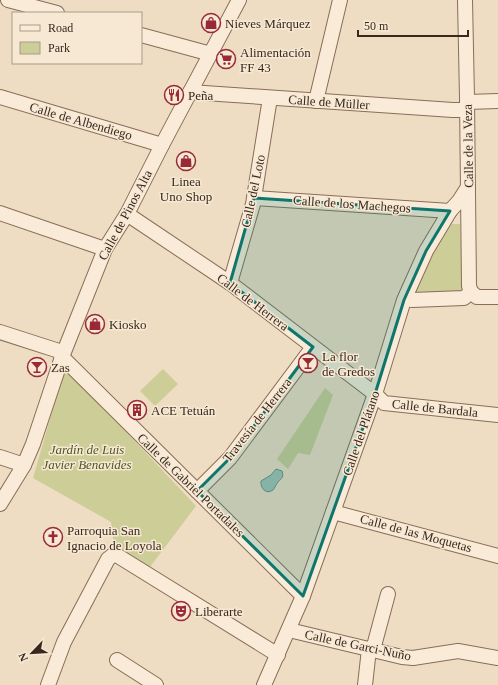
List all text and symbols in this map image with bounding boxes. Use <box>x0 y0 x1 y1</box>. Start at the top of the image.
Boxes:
legend <box>12 12 142 64</box>
shop icon: Nieves Márquez <box>200 12 222 34</box>
scale bar <box>358 12 468 38</box>
place label: Nieves Márquez <box>225 16 311 31</box>
text: 50 m <box>364 19 389 33</box>
text: Road <box>48 21 73 35</box>
text: Park <box>48 41 70 55</box>
place label: Alimentación FF 43 <box>240 45 311 75</box>
supermarket icon: Alimentación FF 43 <box>215 48 237 70</box>
restaurant icon: Peña <box>163 84 185 106</box>
place label: Peña <box>188 88 214 103</box>
street label: Calle de Müller <box>288 92 371 112</box>
street label: Calle de Albendiego <box>28 99 134 143</box>
street label: Calle de la Veza <box>460 104 476 188</box>
shop icon: Linea Uno Shop <box>175 150 197 172</box>
street label: Calle del Loto <box>238 153 268 229</box>
street label: Calle de Pinos Alta <box>95 167 155 263</box>
place label: Linea Uno Shop <box>160 174 212 204</box>
street label: Calle de los Machegos <box>293 192 411 216</box>
street label: Calle de Herrera <box>214 270 292 334</box>
shop icon: Kiosko <box>84 313 106 335</box>
place label: Kiosko <box>109 317 147 332</box>
place label: La flor de Gredos <box>322 349 375 379</box>
bar icon: La flor de Gredos <box>297 352 319 374</box>
bar icon: Zas <box>26 356 48 378</box>
place label: Zas <box>51 360 70 375</box>
street label: Travesía de Herrera <box>219 375 295 465</box>
street label: Calle del Plátano <box>339 389 383 477</box>
street label: Calle de Bardala <box>391 396 479 420</box>
building icon: ACE Tetuán <box>126 399 148 421</box>
place label: ACE Tetuán <box>151 403 216 418</box>
street label: Calle de Gabriel Portadales <box>135 430 247 540</box>
park label: Jardín de Luis Javier Benavides <box>42 442 132 472</box>
street label: Calle de las Moquetas <box>358 511 474 555</box>
place label: Parroquia San Ignacio de Loyola <box>67 523 162 553</box>
church icon: Parroquia San Ignacio de Loyola <box>42 526 64 548</box>
theatre icon: Liberarte <box>170 600 192 622</box>
place label: Liberarte <box>195 604 243 619</box>
street label: Calle de Garci-Nuño <box>303 626 413 664</box>
north arrow <box>12 633 52 673</box>
text: N <box>16 651 30 663</box>

